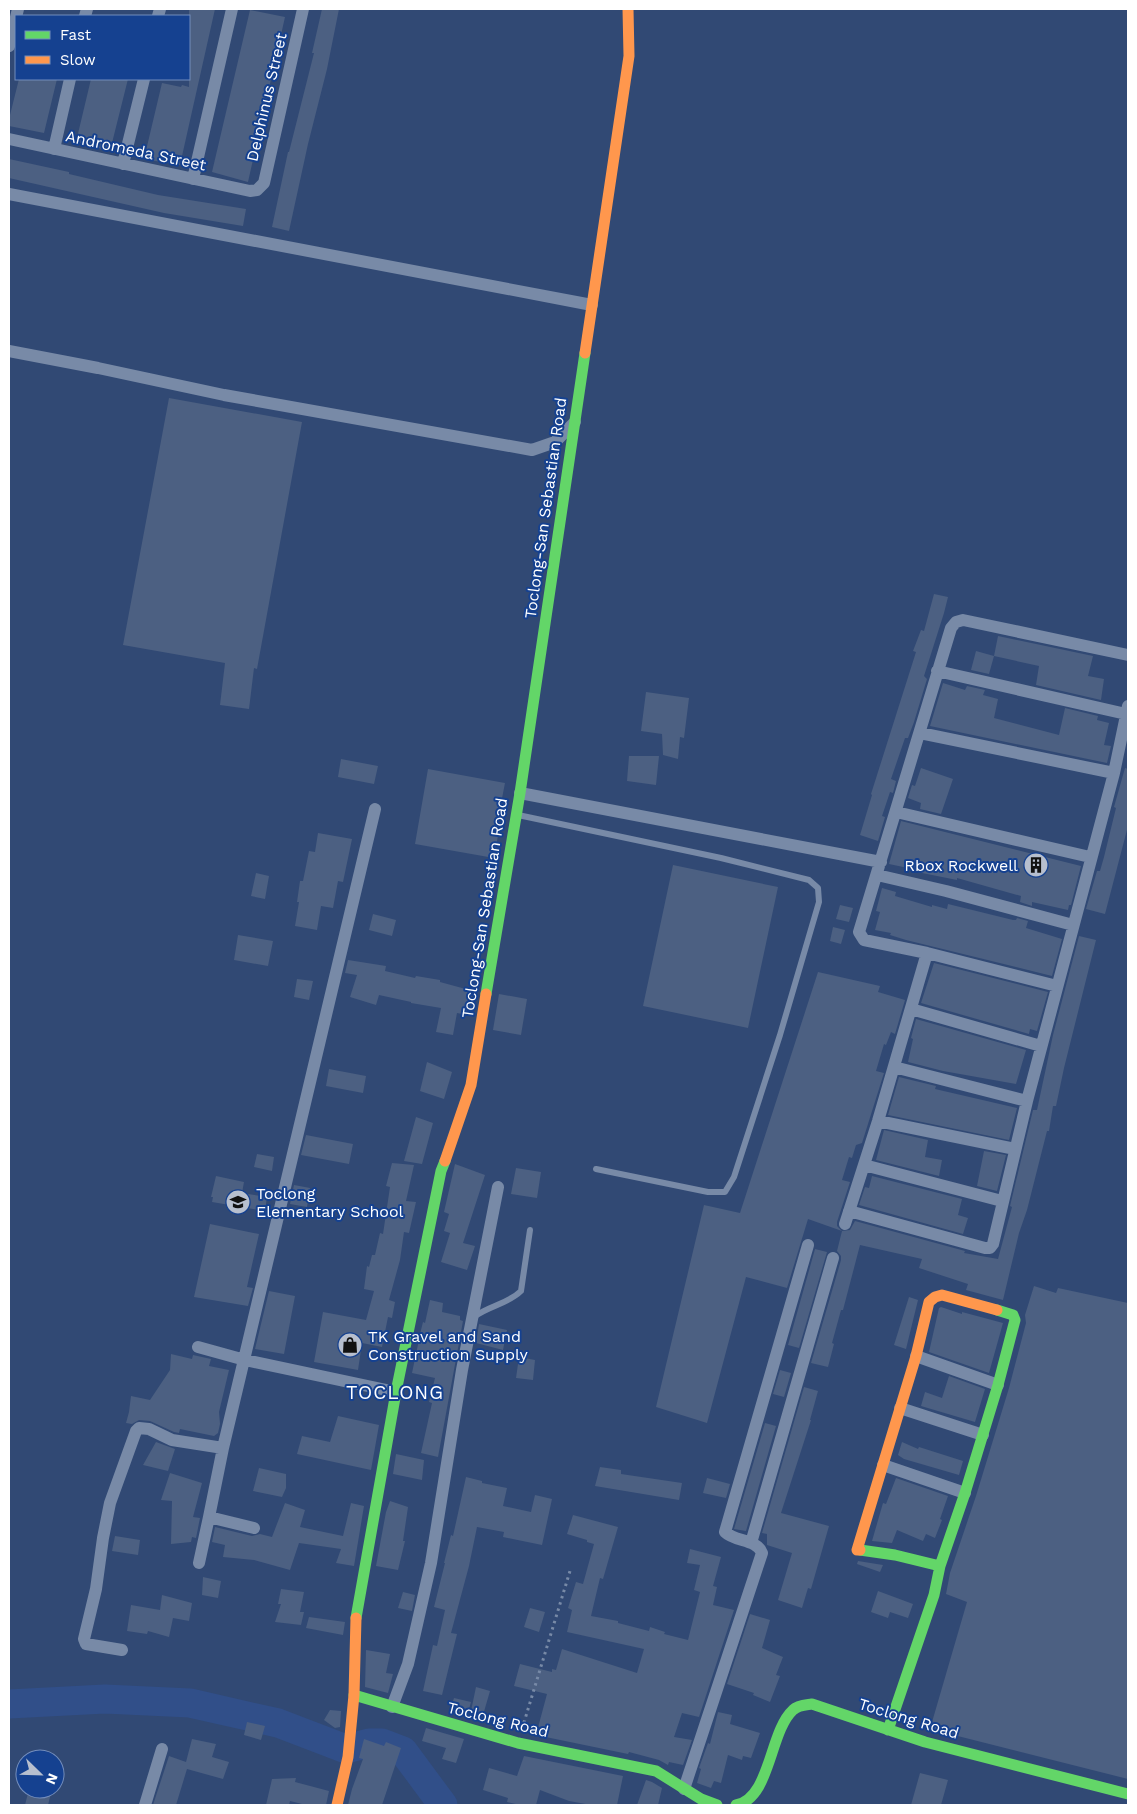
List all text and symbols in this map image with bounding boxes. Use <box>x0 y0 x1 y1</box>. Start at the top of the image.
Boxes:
legend <box>15 15 190 80</box>
text: Fast <box>60 26 92 44</box>
street label: Delphinus Street <box>242 31 291 163</box>
text: Slow <box>60 51 96 69</box>
street label: Andromeda Street <box>64 126 208 175</box>
street label: Toclong-San Sebastian Road <box>521 396 570 620</box>
street label: Toclong-San Sebastian Road <box>458 796 511 1020</box>
building icon: Rbox Rockwell <box>1023 852 1049 878</box>
place label: Rbox Rockwell <box>904 856 1018 875</box>
place label: Toclong Elementary School <box>256 1184 404 1221</box>
school or university icon: Toclong Elementary School <box>225 1189 251 1215</box>
place label: TK Gravel and Sand Construction Supply <box>368 1327 529 1364</box>
shop icon: TK Gravel and Sand Construction Supply <box>337 1332 363 1358</box>
district label: TOCLONG <box>346 1381 444 1404</box>
street label: Toclong Road <box>856 1694 961 1743</box>
street label: Toclong Road <box>445 1698 551 1741</box>
north arrow <box>15 1749 65 1799</box>
text: N <box>43 1771 61 1787</box>

